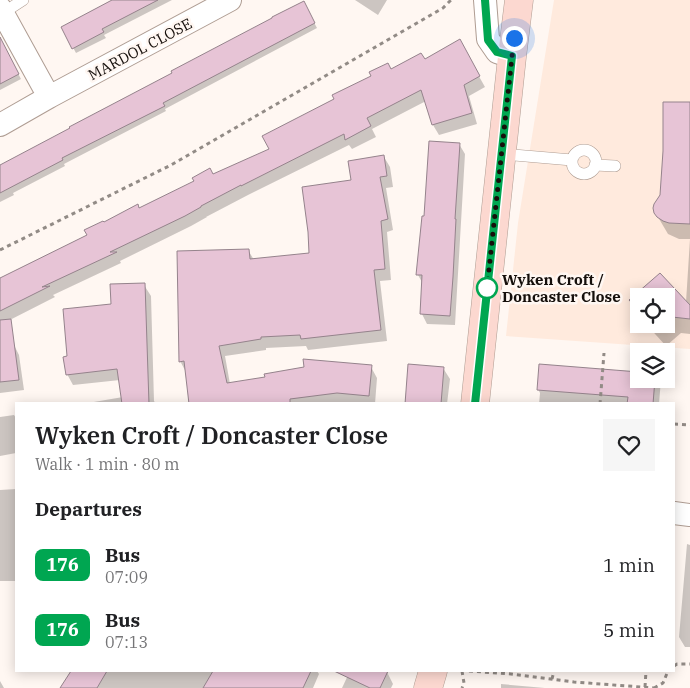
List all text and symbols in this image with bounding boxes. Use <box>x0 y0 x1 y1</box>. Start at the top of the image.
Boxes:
street label: MARDOL CLOSE <box>85 14 195 84</box>
your location <box>502 26 527 51</box>
place label: Wyken Croft / Doncaster Close <box>502 270 621 306</box>
marker: Wyken Croft / Doncaster Close <box>476 277 498 299</box>
map controls <box>630 288 675 388</box>
button: locate <box>630 288 675 333</box>
button: layers <box>630 343 675 388</box>
text: Wyken Croft / Doncaster Close <box>35 419 388 451</box>
button: heart <box>603 419 655 471</box>
text: Walk · 1 min · 80 m <box>35 454 180 474</box>
text: Departures <box>35 497 142 521</box>
text: Bus <box>105 543 140 567</box>
text: 176 <box>46 553 79 576</box>
text: 1 min <box>603 553 655 577</box>
text: 07:09 <box>105 567 148 587</box>
text: Bus <box>105 608 140 632</box>
text: 176 <box>46 618 79 641</box>
text: 5 min <box>603 618 655 642</box>
text: 07:13 <box>105 632 148 652</box>

